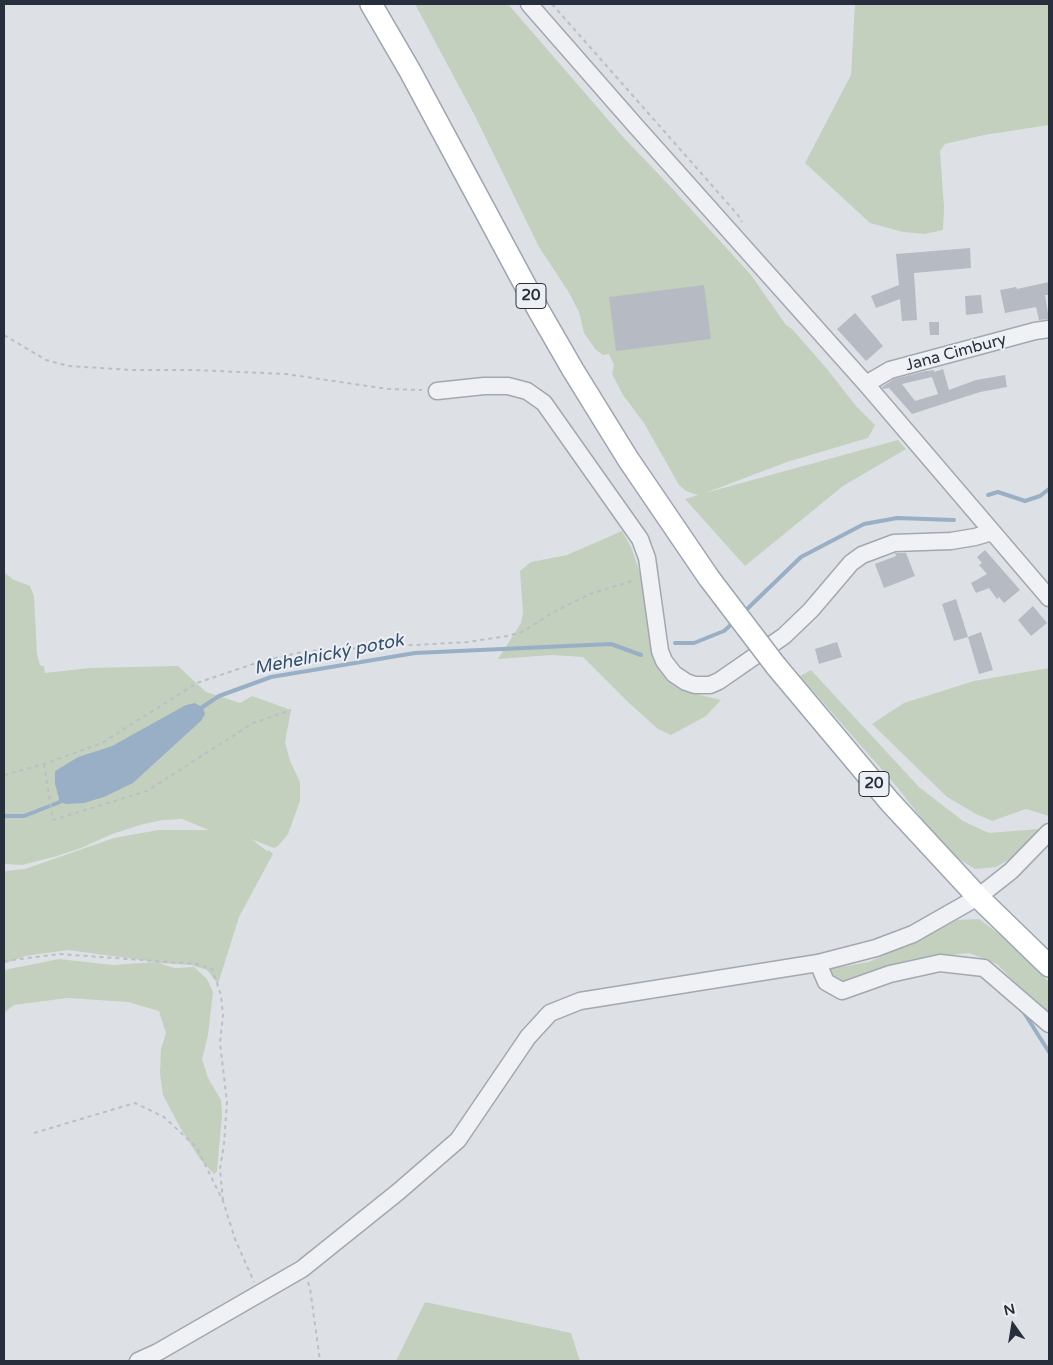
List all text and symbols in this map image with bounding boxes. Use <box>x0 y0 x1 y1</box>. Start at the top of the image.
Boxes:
road number: 20 <box>516 284 546 308</box>
street label: Jana Cimbury <box>903 330 1009 376</box>
water label: Mehelnický potok <box>252 630 406 680</box>
road number: 20 <box>859 772 889 796</box>
north arrow <box>988 1300 1038 1350</box>
text: N <box>1002 1300 1017 1319</box>

